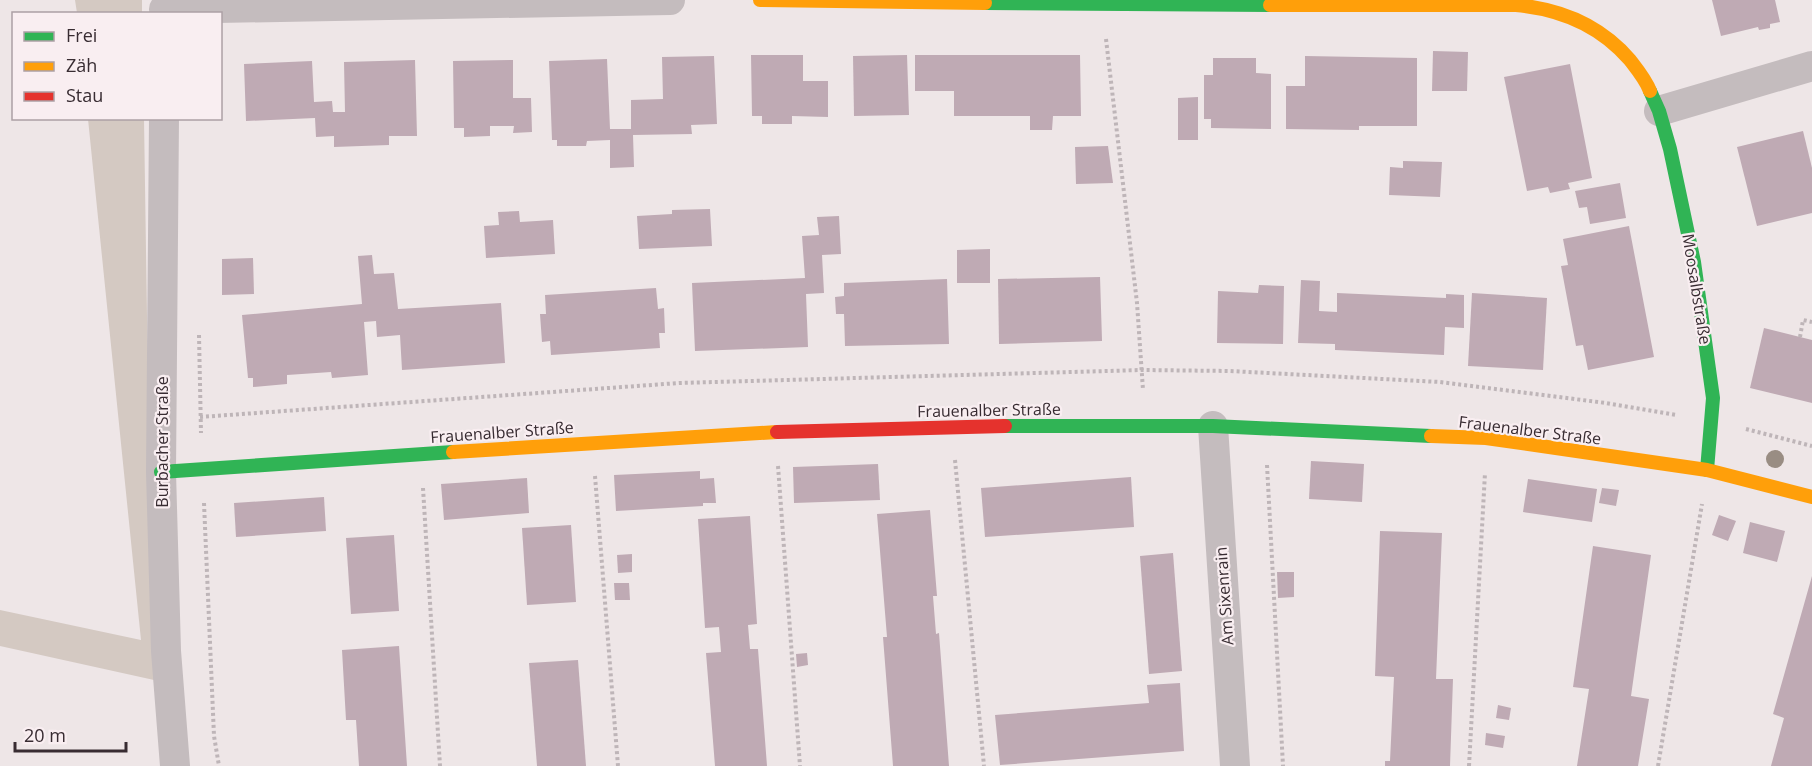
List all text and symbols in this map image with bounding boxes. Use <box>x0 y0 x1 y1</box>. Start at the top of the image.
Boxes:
legend <box>12 12 222 120</box>
text: Frei <box>66 23 97 47</box>
text: Zäh <box>66 53 97 77</box>
text: Stau <box>66 83 103 107</box>
street label: Moosalbstraße <box>1677 232 1717 346</box>
street label: Burbacher Straße <box>151 376 173 508</box>
street label: Frauenalber Straße <box>917 398 1061 422</box>
street label: Frauenalber Straße <box>1457 410 1603 450</box>
street label: Frauenalber Straße <box>430 416 574 448</box>
street label: Am Sixenrain <box>1210 546 1238 646</box>
scale bar <box>15 715 126 753</box>
text: 20 m <box>24 723 66 747</box>

